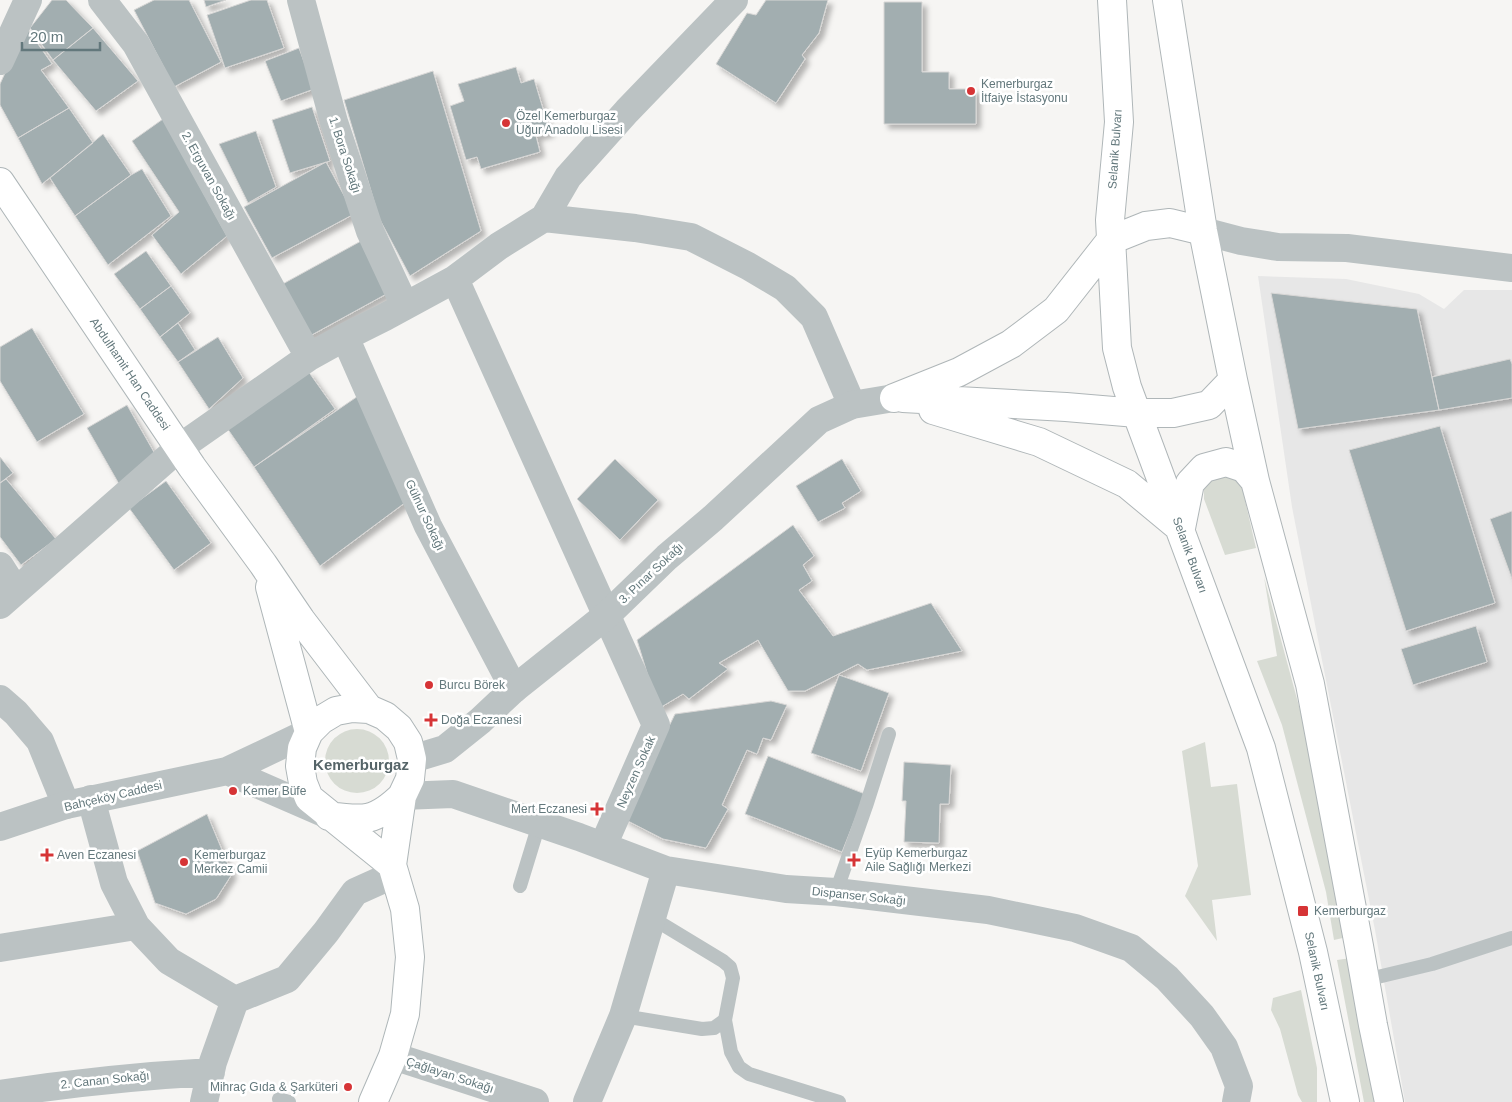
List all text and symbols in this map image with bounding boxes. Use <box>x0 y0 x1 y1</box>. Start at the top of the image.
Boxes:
scale bar <box>22 20 100 52</box>
text: 20 m <box>30 28 63 45</box>
place label: Kemerburgaz İtfaiye İstasyonu <box>981 77 1068 105</box>
marker: Kemerburgaz İtfaiye İstasyonu <box>965 85 977 97</box>
place label: Özel Kemerburgaz Uğur Anadolu Lisesi <box>516 109 623 137</box>
street label: Selanik Bulvarı <box>1105 109 1125 189</box>
street label: 1. Bora Sokağı <box>326 115 364 195</box>
marker: Özel Kemerburgaz Uğur Anadolu Lisesi <box>500 117 512 129</box>
street label: 2. Erguvan Sokağı <box>179 129 239 223</box>
street label: Abdulhamit Han Caddesi <box>87 315 173 433</box>
street label: Gülnur Sokağı <box>402 477 448 553</box>
street label: Selanik Bulvarı <box>1170 515 1210 595</box>
street label: 3. Pınar Sokağı <box>616 540 686 606</box>
place label: Burcu Börek <box>439 678 506 692</box>
marker: Burcu Börek <box>423 679 435 691</box>
place label: Doğa Eczanesi <box>441 713 522 727</box>
marker: Doğa Eczanesi <box>425 714 437 726</box>
street label: Neyzen Sokak <box>614 733 659 810</box>
district label: Kemerburgaz <box>313 756 409 773</box>
street label: Bahçeköy Caddesi <box>63 778 163 814</box>
place label: Kemer Büfe <box>243 784 307 798</box>
marker: Kemer Büfe <box>227 785 239 797</box>
place label: Mert Eczanesi <box>511 802 587 816</box>
marker: Mert Eczanesi <box>591 803 603 815</box>
place label: Eyüp Kemerburgaz Aile Sağlığı Merkezi <box>865 846 971 874</box>
place label: Aven Eczanesi <box>57 848 136 862</box>
place label: Kemerburgaz Merkez Camii <box>194 848 267 876</box>
marker: Aven Eczanesi <box>41 849 53 861</box>
marker: Eyüp Kemerburgaz Aile Sağlığı Merkezi <box>847 853 861 867</box>
marker: Kemerburgaz Merkez Camii <box>178 856 190 868</box>
street label: Dispanser Sokağı <box>811 884 907 908</box>
marker: Kemerburgaz <box>1296 904 1310 918</box>
place label: Kemerburgaz <box>1314 904 1386 918</box>
street label: Selanik Bulvarı <box>1302 930 1332 1012</box>
street label: Çağlayan Sokağı <box>404 1054 496 1096</box>
street label: 2. Canan Sokağı <box>60 1068 150 1092</box>
place label: Mihraç Gıda & Şarküteri <box>210 1080 338 1094</box>
marker: Mihraç Gıda & Şarküteri <box>342 1081 354 1093</box>

